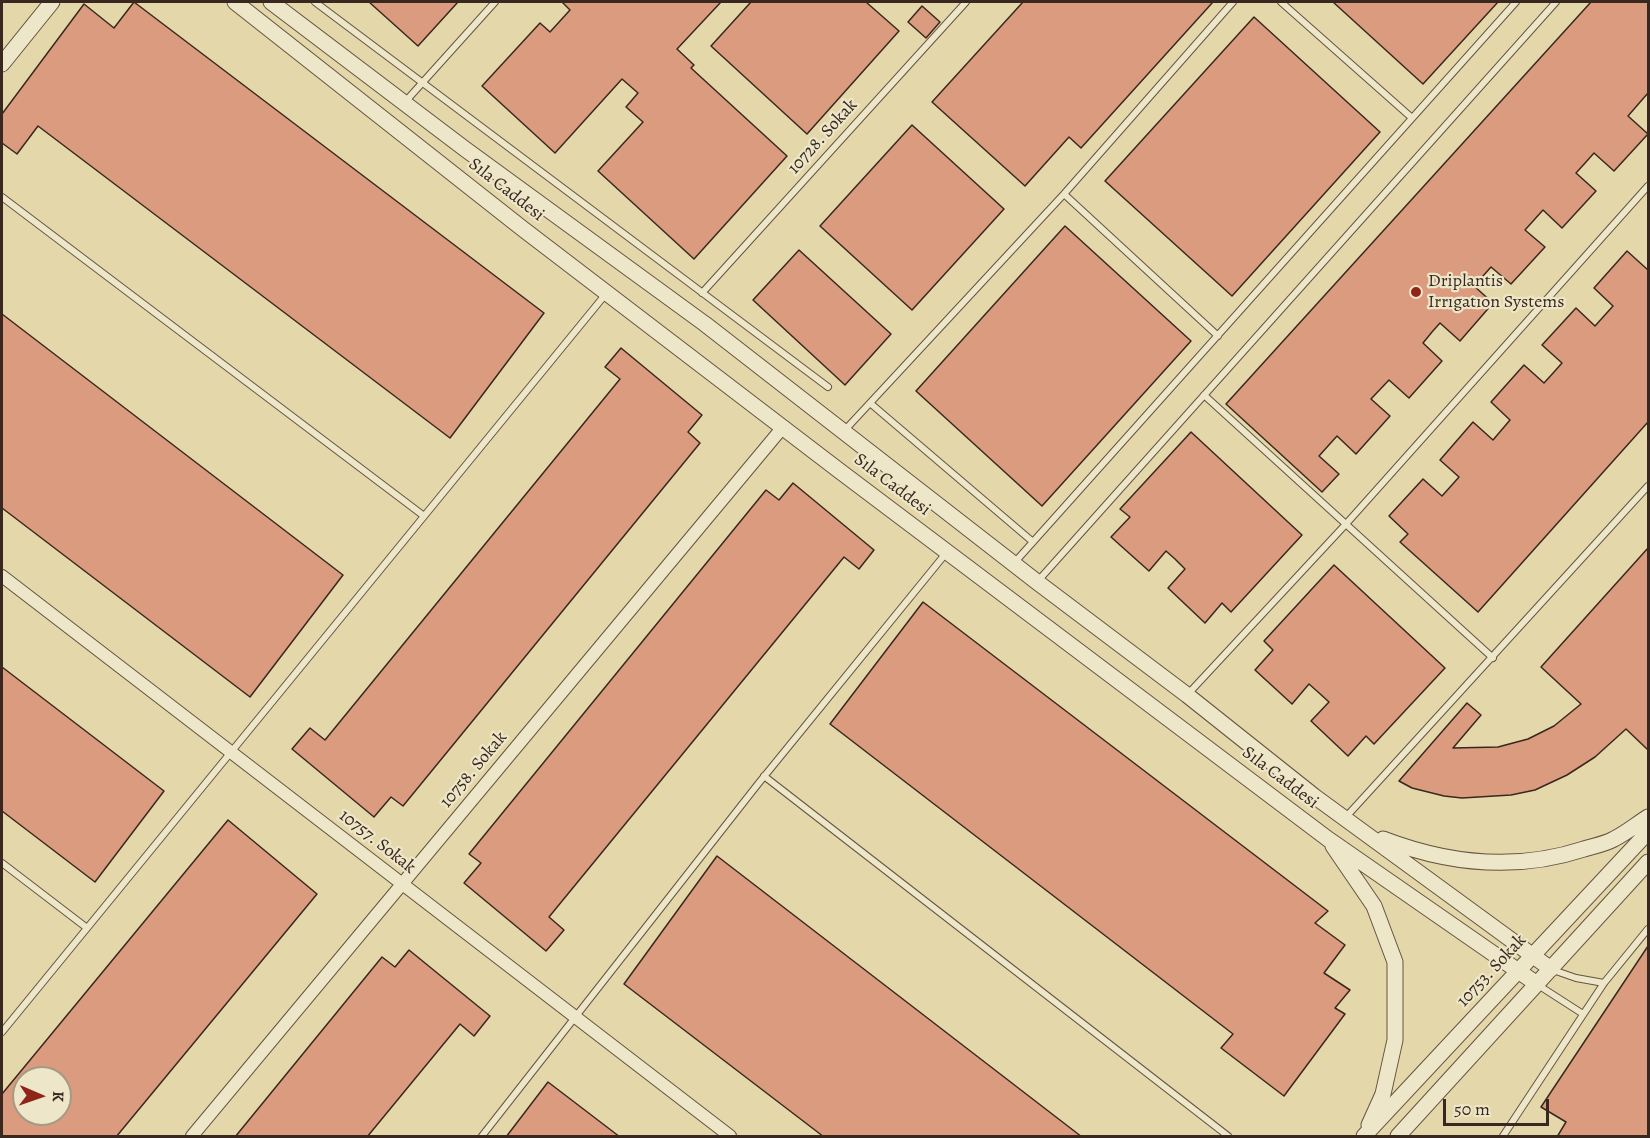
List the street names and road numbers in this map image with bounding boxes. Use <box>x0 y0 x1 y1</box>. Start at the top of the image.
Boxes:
street label: 10728. Sokak <box>784 95 862 179</box>
street label: Sıla Caddesi <box>464 154 548 226</box>
street label: Sıla Caddesi <box>849 449 935 521</box>
street label: 10758. Sokak <box>436 727 512 813</box>
street label: Sıla Caddesi <box>1237 742 1323 814</box>
street label: 10757. Sokak <box>334 805 420 879</box>
street label: 10753. Sokak <box>1453 930 1531 1012</box>

